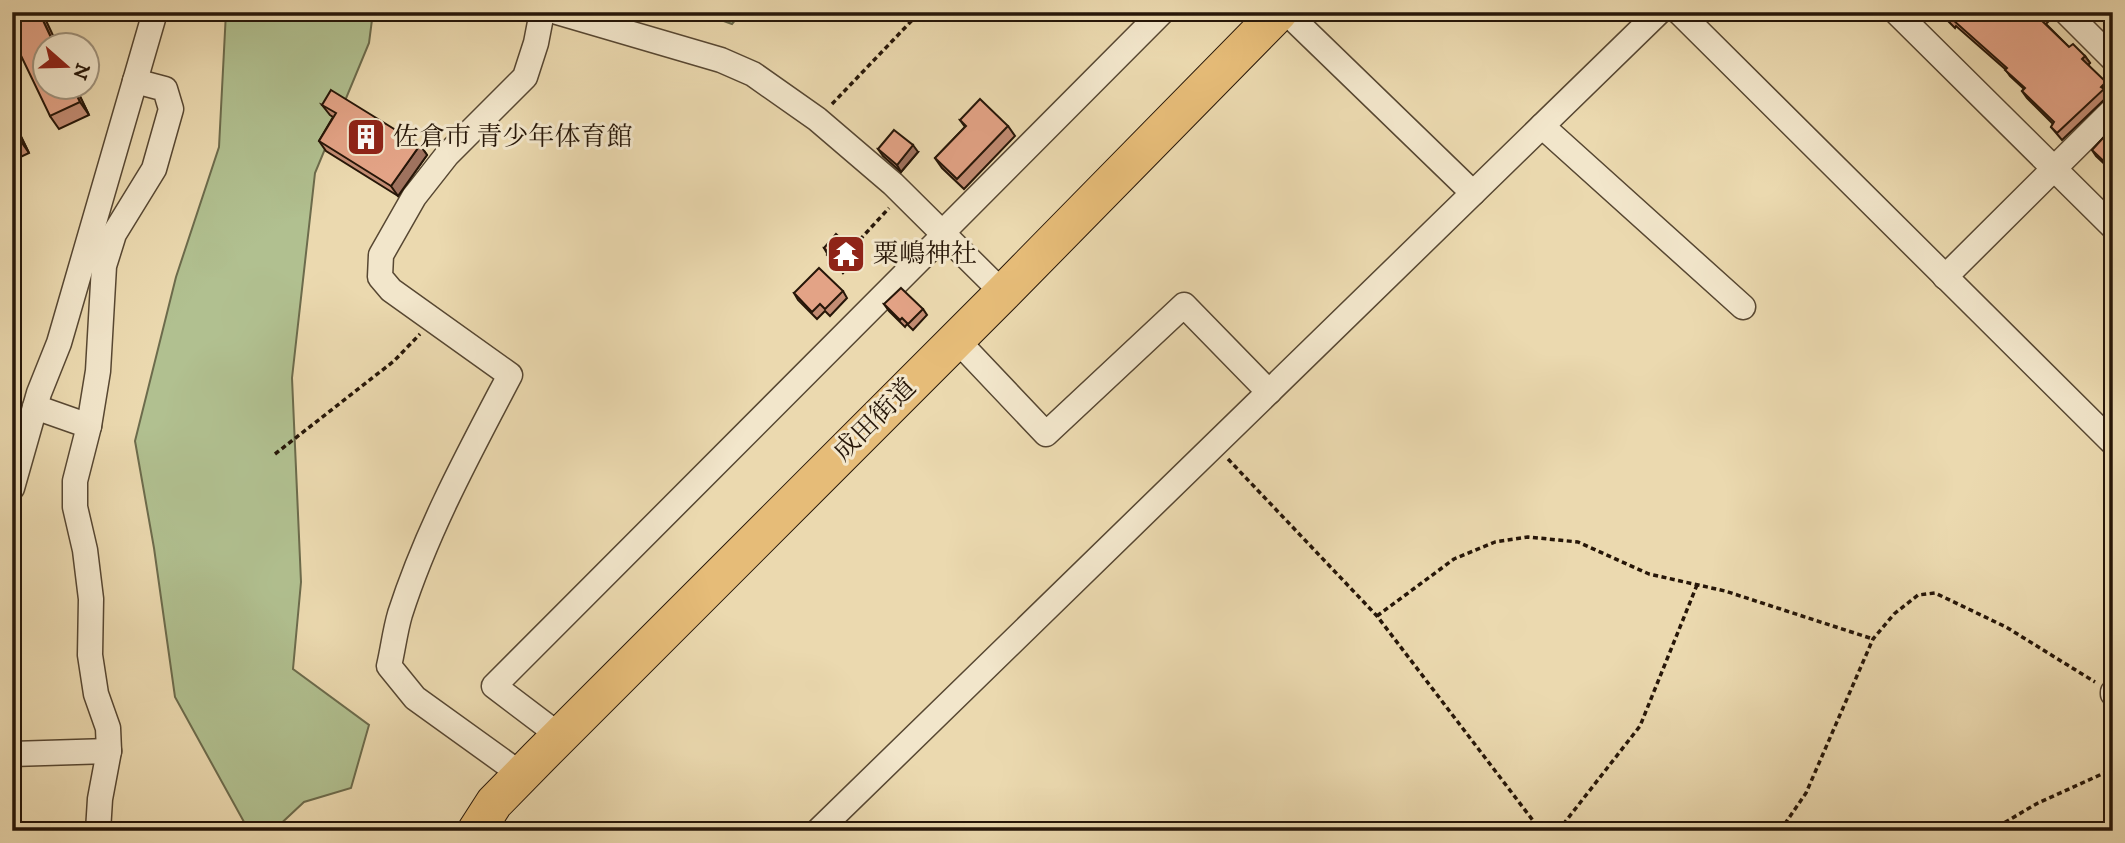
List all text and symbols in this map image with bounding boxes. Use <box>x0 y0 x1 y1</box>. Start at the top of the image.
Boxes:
north arrow <box>32 32 102 102</box>
text: N <box>67 60 94 83</box>
building icon: 佐倉市 青少年体育館 <box>345 116 387 158</box>
place label: 佐倉市 青少年体育館 <box>393 121 633 154</box>
temple icon: 粟嶋神社 <box>825 233 867 275</box>
place label: 粟嶋神社 <box>873 238 977 271</box>
street label: 成田街道 <box>827 372 923 468</box>

